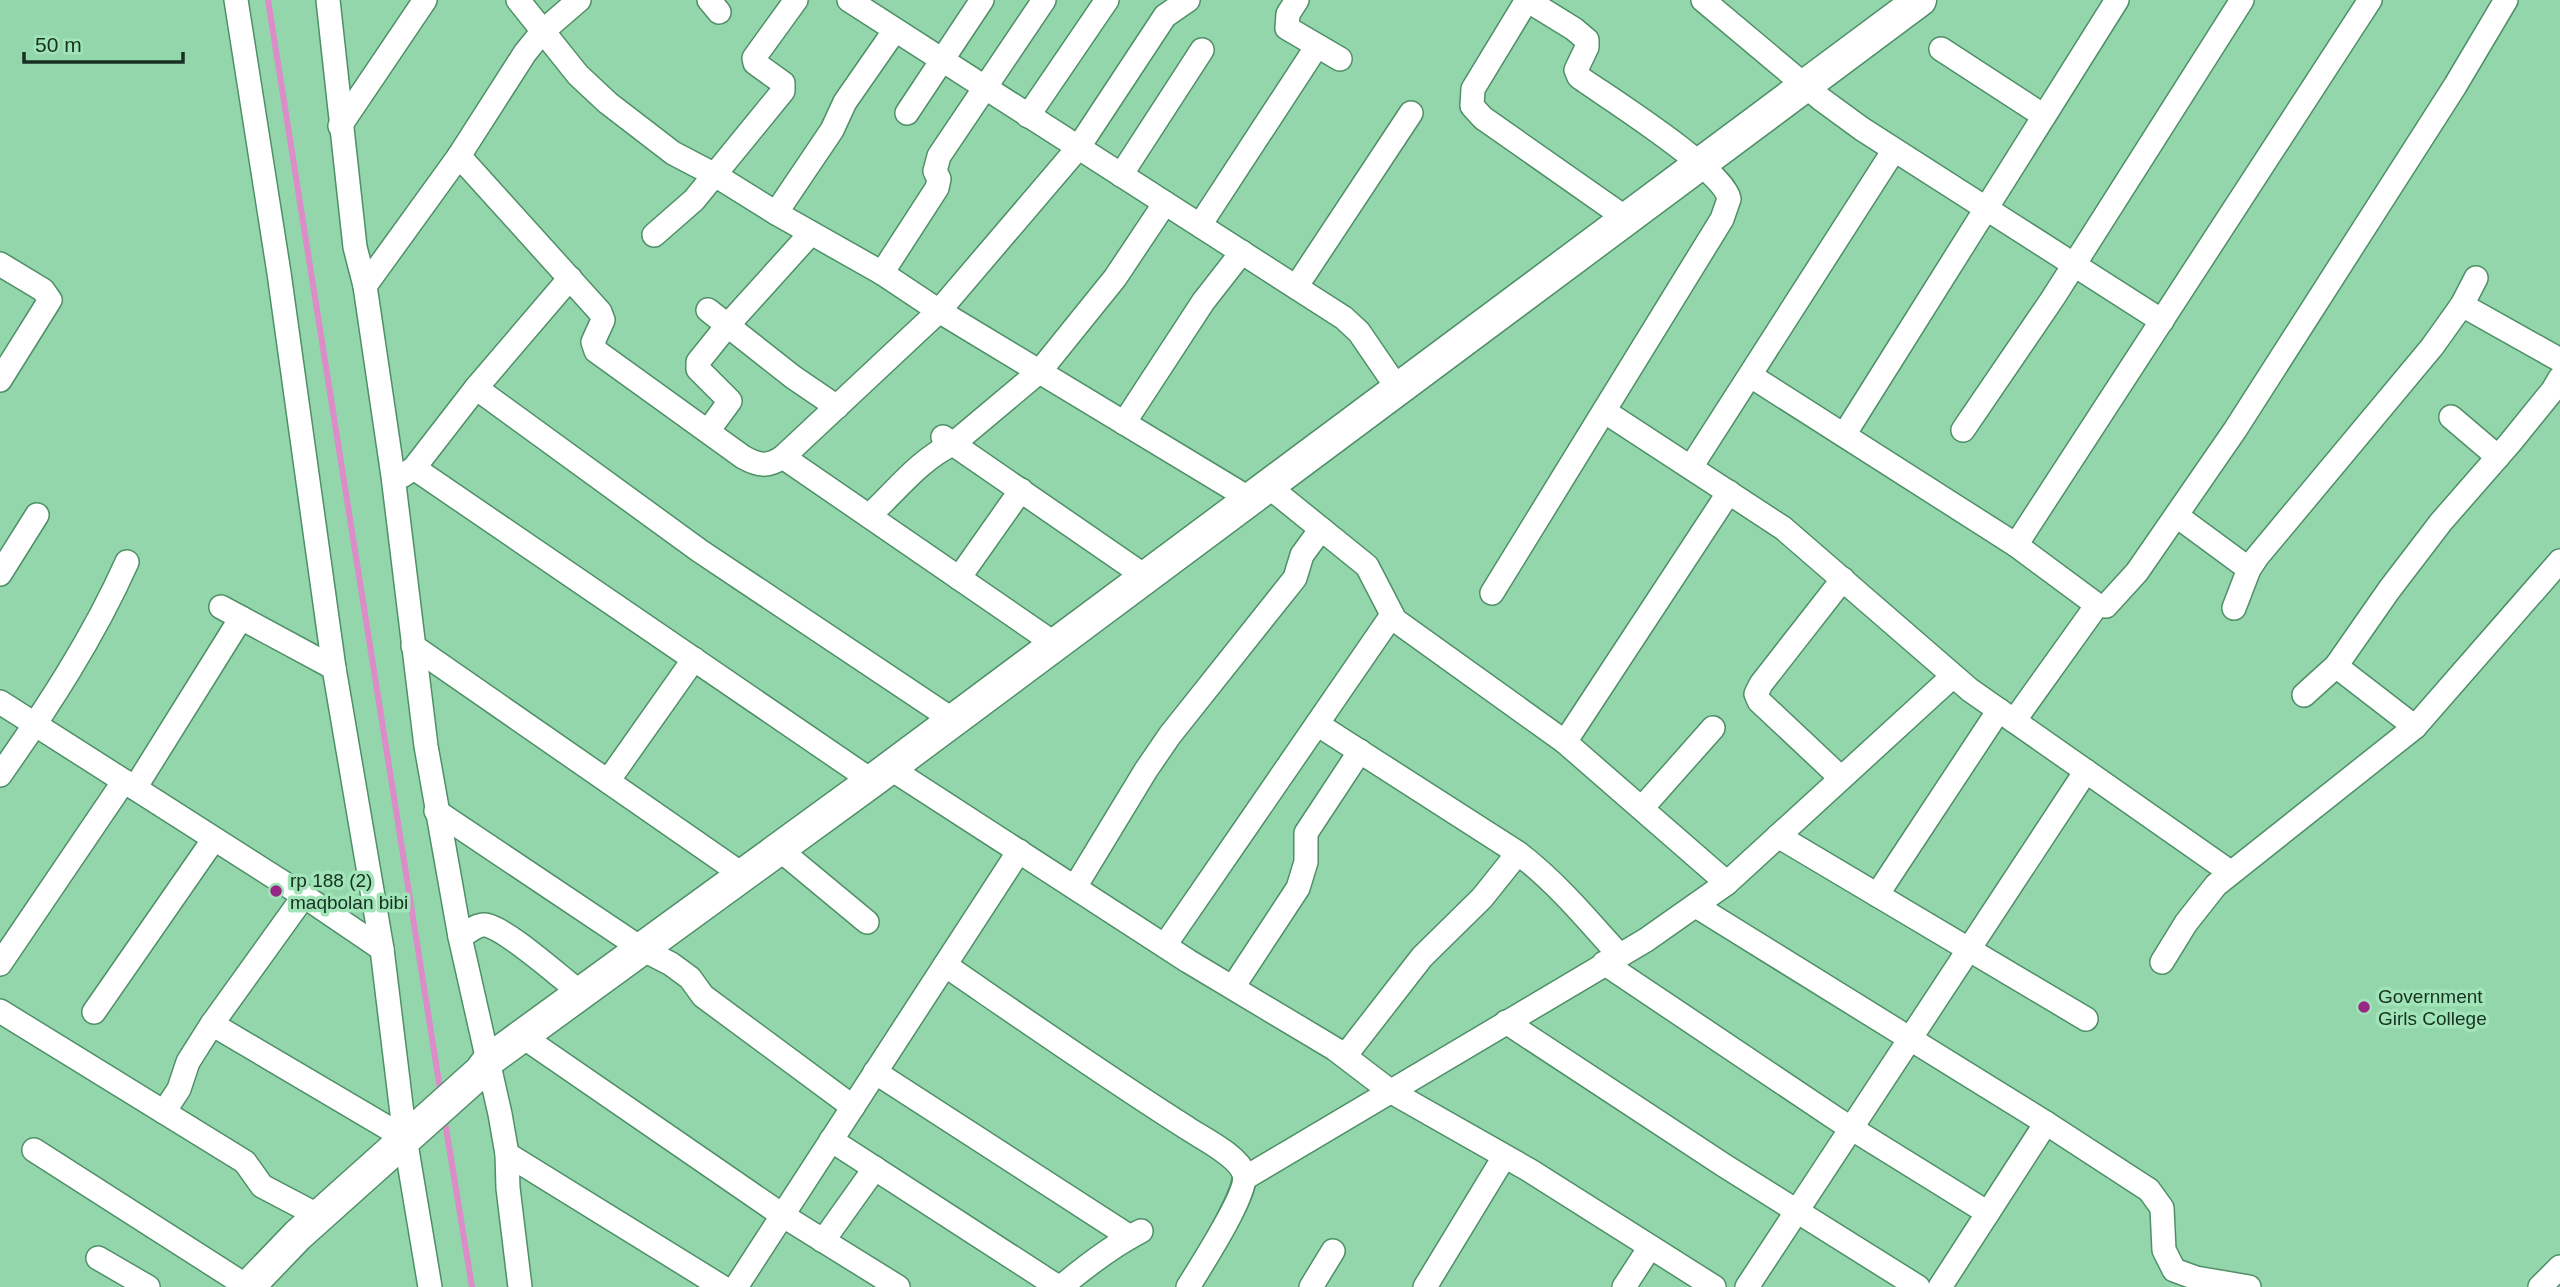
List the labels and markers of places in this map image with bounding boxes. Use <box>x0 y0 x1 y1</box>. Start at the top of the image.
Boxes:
place label: rp 188 (2) maqbolan bibi <box>290 870 408 913</box>
marker: rp 188 (2) maqbolan bibi <box>268 883 284 899</box>
place label: Government Girls College <box>2378 986 2487 1029</box>
marker: Government Girls College <box>2356 999 2372 1015</box>

